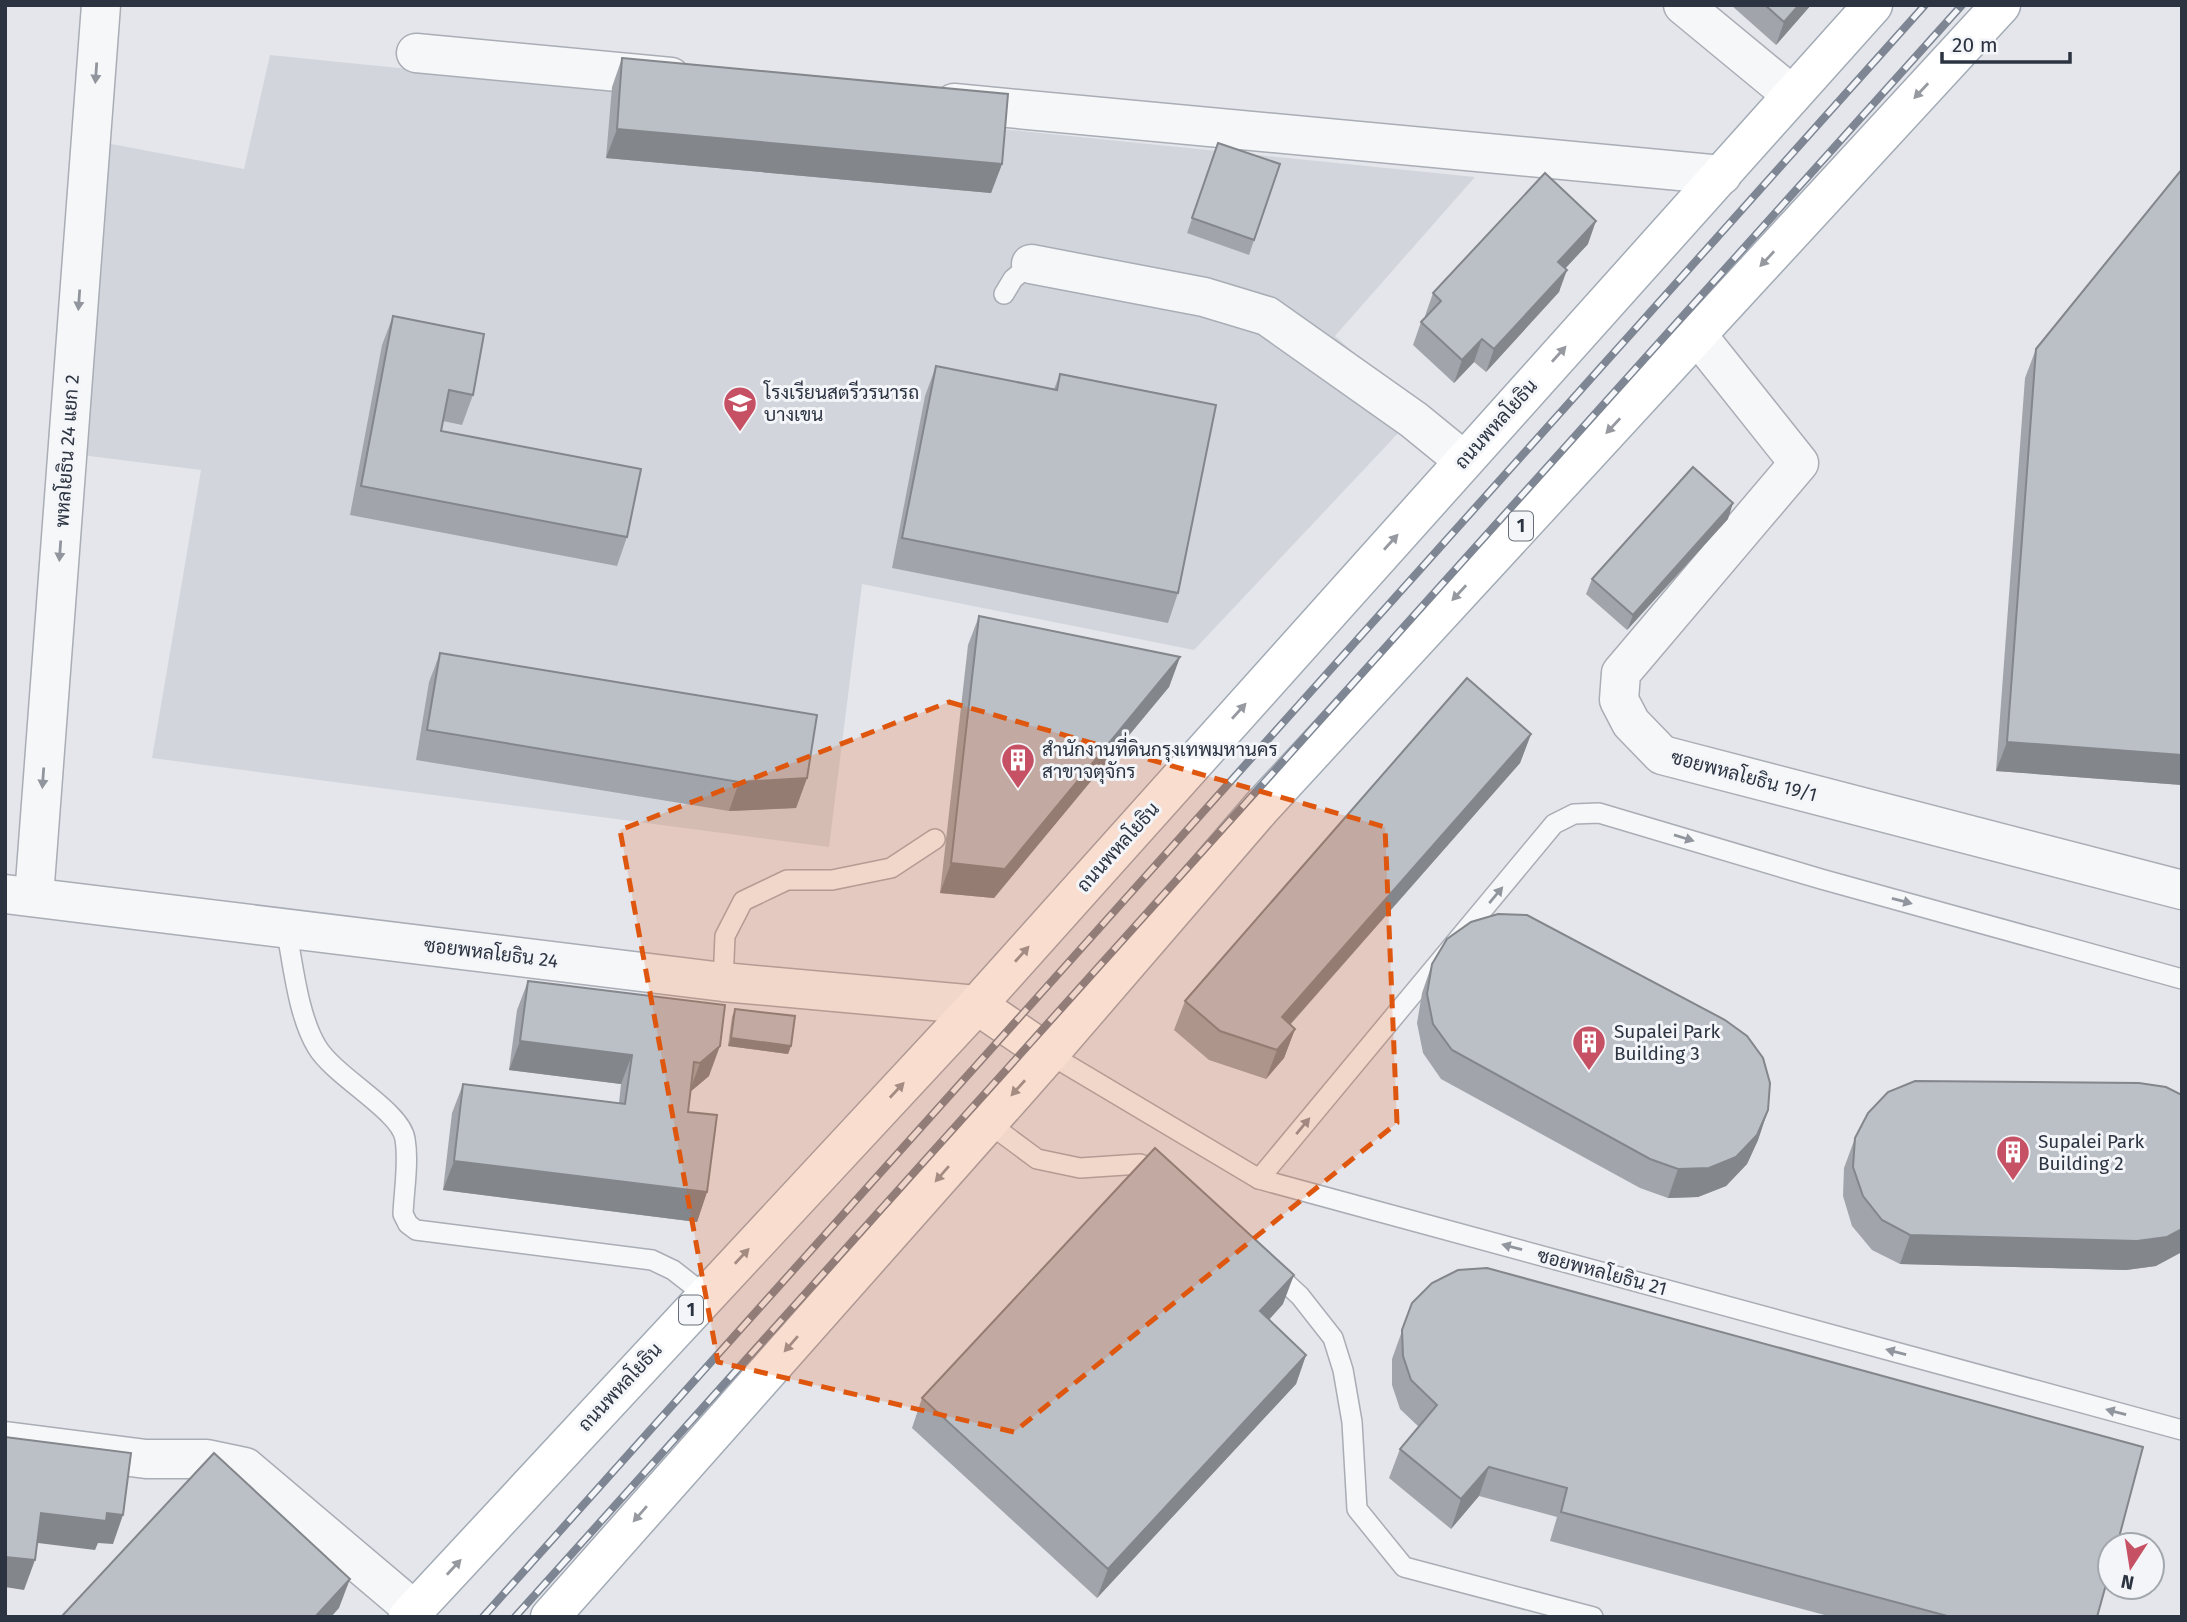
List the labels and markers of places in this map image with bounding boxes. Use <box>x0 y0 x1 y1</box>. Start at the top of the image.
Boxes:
place label: โรงเรียนสตรีวรนารถ บางเขน <box>763 380 919 426</box>
school or university icon: โรงเรียนสตรีวรนารถ บางเขน <box>721 384 759 433</box>
place label: สำนักงานที่ดินกรุงเทพมหานคร สาขาจตุจักร <box>1042 732 1278 784</box>
building icon: สำนักงานที่ดินกรุงเทพมหานคร สาขาจตุจักร <box>999 741 1037 790</box>
place label: Supalei Park Building 3 <box>1614 1020 1721 1065</box>
building icon: Supalei Park Building 3 <box>1570 1023 1608 1072</box>
place label: Supalei Park Building 2 <box>2038 1130 2145 1175</box>
building icon: Supalei Park Building 2 <box>1994 1133 2032 1182</box>

